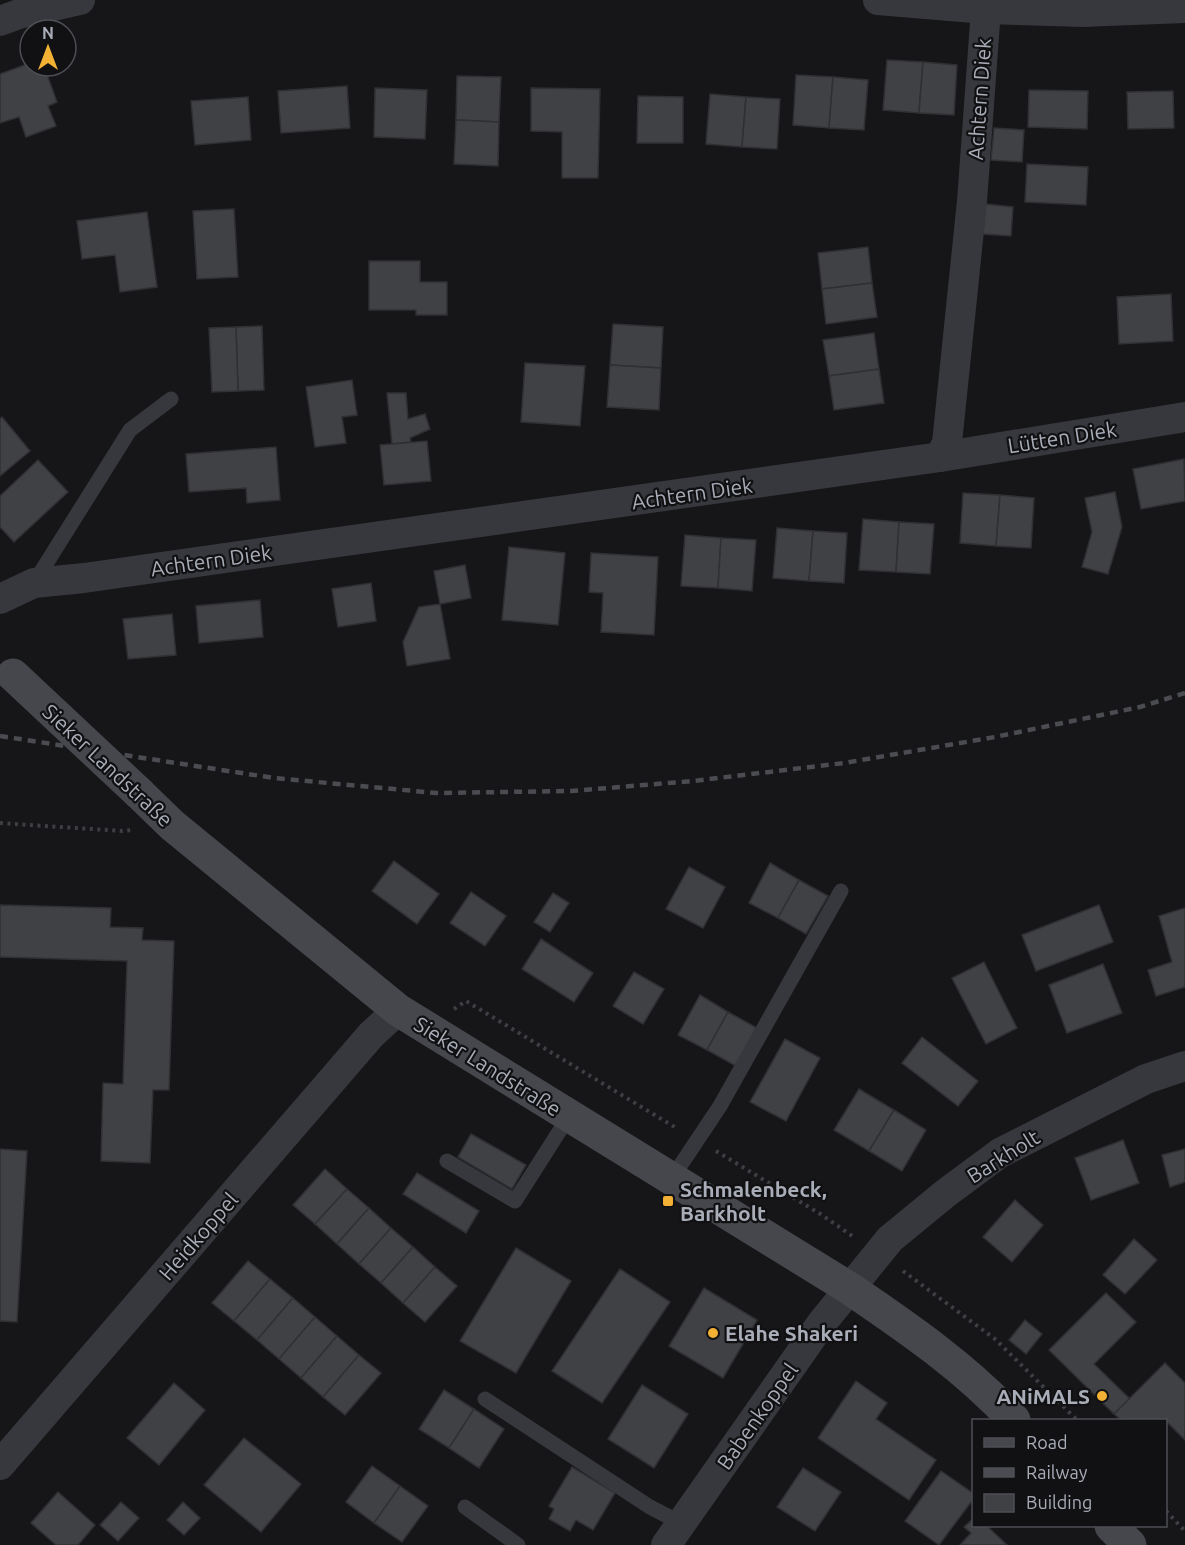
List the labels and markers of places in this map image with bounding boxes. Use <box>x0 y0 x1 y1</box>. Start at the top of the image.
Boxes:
place label: Schmalenbeck, Barkholt <box>680 1177 827 1225</box>
marker: Schmalenbeck, Barkholt <box>661 1194 675 1208</box>
place label: Elahe Shakeri <box>725 1321 858 1345</box>
marker: Elahe Shakeri <box>706 1326 720 1340</box>
place label: ANiMALS <box>996 1384 1090 1408</box>
marker: ANiMALS <box>1095 1389 1109 1403</box>

